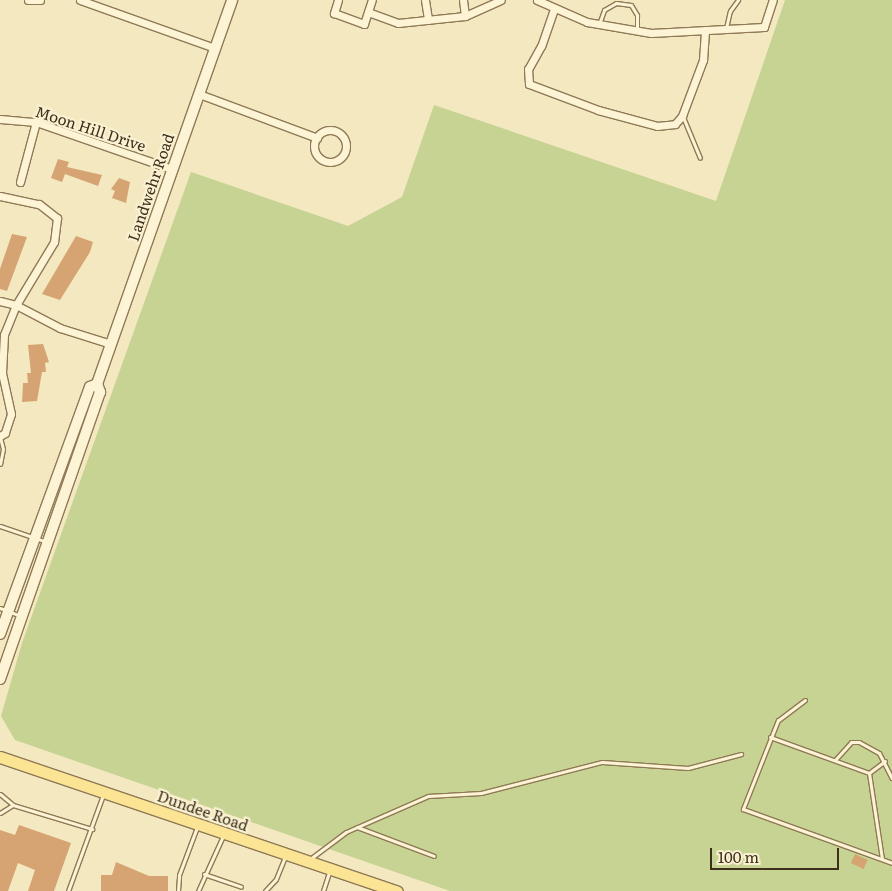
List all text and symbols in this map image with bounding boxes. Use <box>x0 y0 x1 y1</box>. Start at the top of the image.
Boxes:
street label: Moon Hill Drive <box>33 102 149 154</box>
street label: Landwehr Road <box>123 131 177 243</box>
street label: Dundee Road <box>155 786 251 834</box>
scale bar <box>712 838 841 870</box>
text: 100 m <box>718 845 759 868</box>

